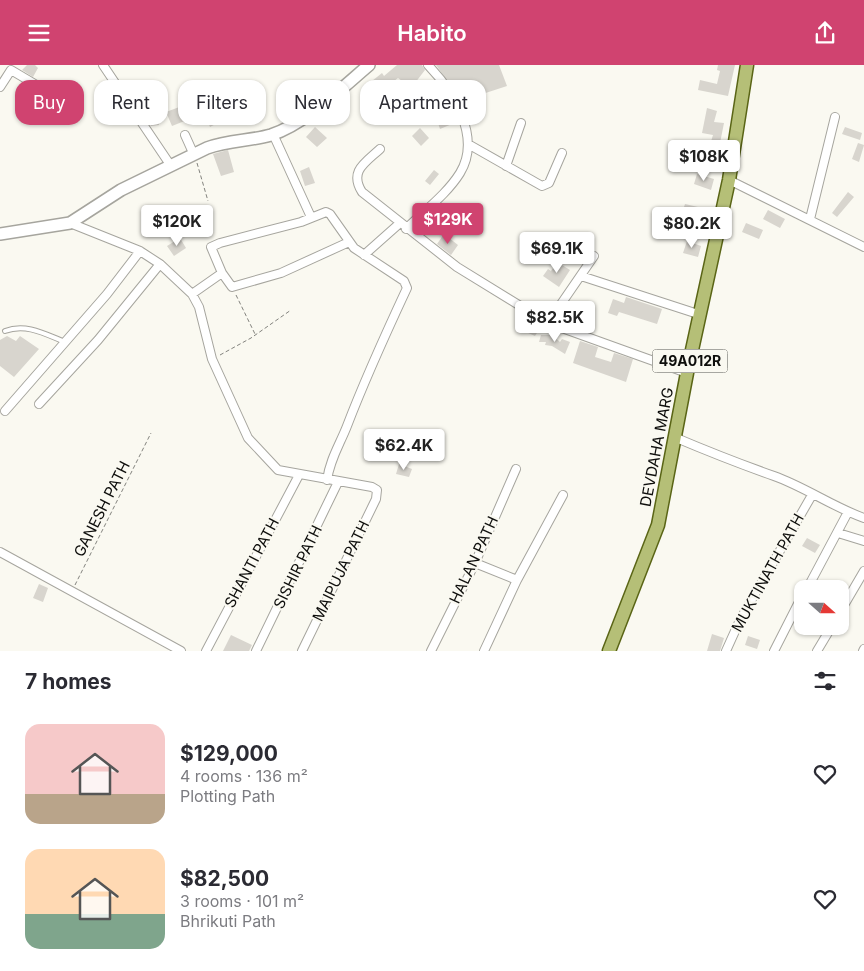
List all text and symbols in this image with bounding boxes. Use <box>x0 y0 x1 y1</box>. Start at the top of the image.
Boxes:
icon: menu <box>25 19 53 47</box>
icon: share <box>811 19 839 47</box>
text: Habito <box>397 20 467 46</box>
chip: Buy <box>15 80 84 125</box>
chip: Rent <box>94 80 168 125</box>
chip: Filters <box>178 80 266 125</box>
chip: New <box>276 80 350 125</box>
chip: Apartment <box>360 80 486 125</box>
pin: $108K <box>669 139 739 182</box>
text: $108K <box>679 146 729 166</box>
pin: $129K <box>413 203 483 245</box>
pin: $120K <box>142 205 212 247</box>
pin: $80.2K <box>651 207 733 249</box>
text: $129K <box>423 209 473 229</box>
text: $120K <box>152 211 202 231</box>
text: $80.2K <box>663 213 721 233</box>
pin: $69.1K <box>516 231 598 274</box>
text: $69.1K <box>530 238 584 258</box>
pin: $82.5K <box>514 301 596 343</box>
text: $82.5K <box>526 307 584 327</box>
road number: 49A012R <box>652 349 728 373</box>
street label: DEVDAHA MARG <box>636 386 677 508</box>
pin: $62.4K <box>363 429 445 471</box>
text: $62.4K <box>375 435 433 455</box>
street label: GANESH PATH <box>69 458 134 560</box>
street label: MUKTINATH PATH <box>727 510 808 635</box>
street label: HALAN PATH <box>445 513 502 607</box>
street label: SHANTI PATH <box>220 515 283 611</box>
street label: MAIPUJA PATH <box>308 517 373 624</box>
street label: SISHIR PATH <box>269 522 326 612</box>
north arrow <box>794 580 849 635</box>
map controls <box>794 580 849 635</box>
icon: filters <box>811 667 839 695</box>
text: 7 homes <box>25 669 112 694</box>
text: $129,000 <box>180 741 278 766</box>
icon: home <box>65 744 125 804</box>
icon: heart <box>811 760 839 788</box>
text: 4 rooms · 136 m² <box>180 766 308 786</box>
text: Plotting Path <box>180 786 275 806</box>
text: $82,500 <box>180 866 269 891</box>
icon: home <box>65 869 125 929</box>
icon: heart <box>811 885 839 913</box>
text: 3 rooms · 101 m² <box>180 891 304 911</box>
text: Bhrikuti Path <box>180 911 276 931</box>

